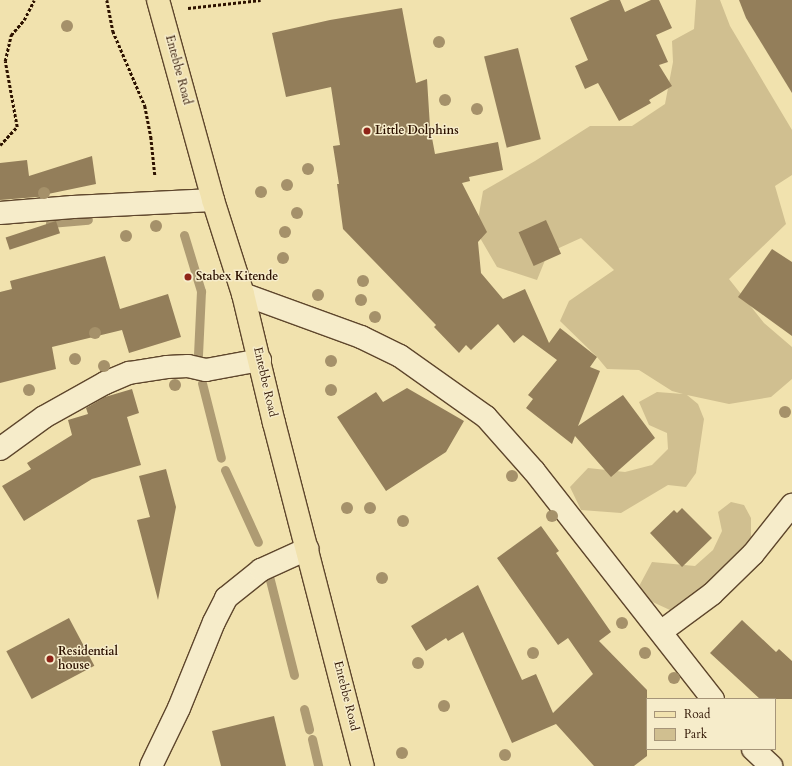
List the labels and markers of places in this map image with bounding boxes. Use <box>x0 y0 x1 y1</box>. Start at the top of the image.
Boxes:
place label: Little Dolphins <box>375 124 459 138</box>
marker: Little Dolphins <box>362 126 372 136</box>
place label: Stabex Kitende <box>196 270 278 284</box>
marker: Stabex Kitende <box>183 272 193 282</box>
place label: Residential house <box>58 645 118 673</box>
marker: Residential house <box>45 654 55 664</box>

